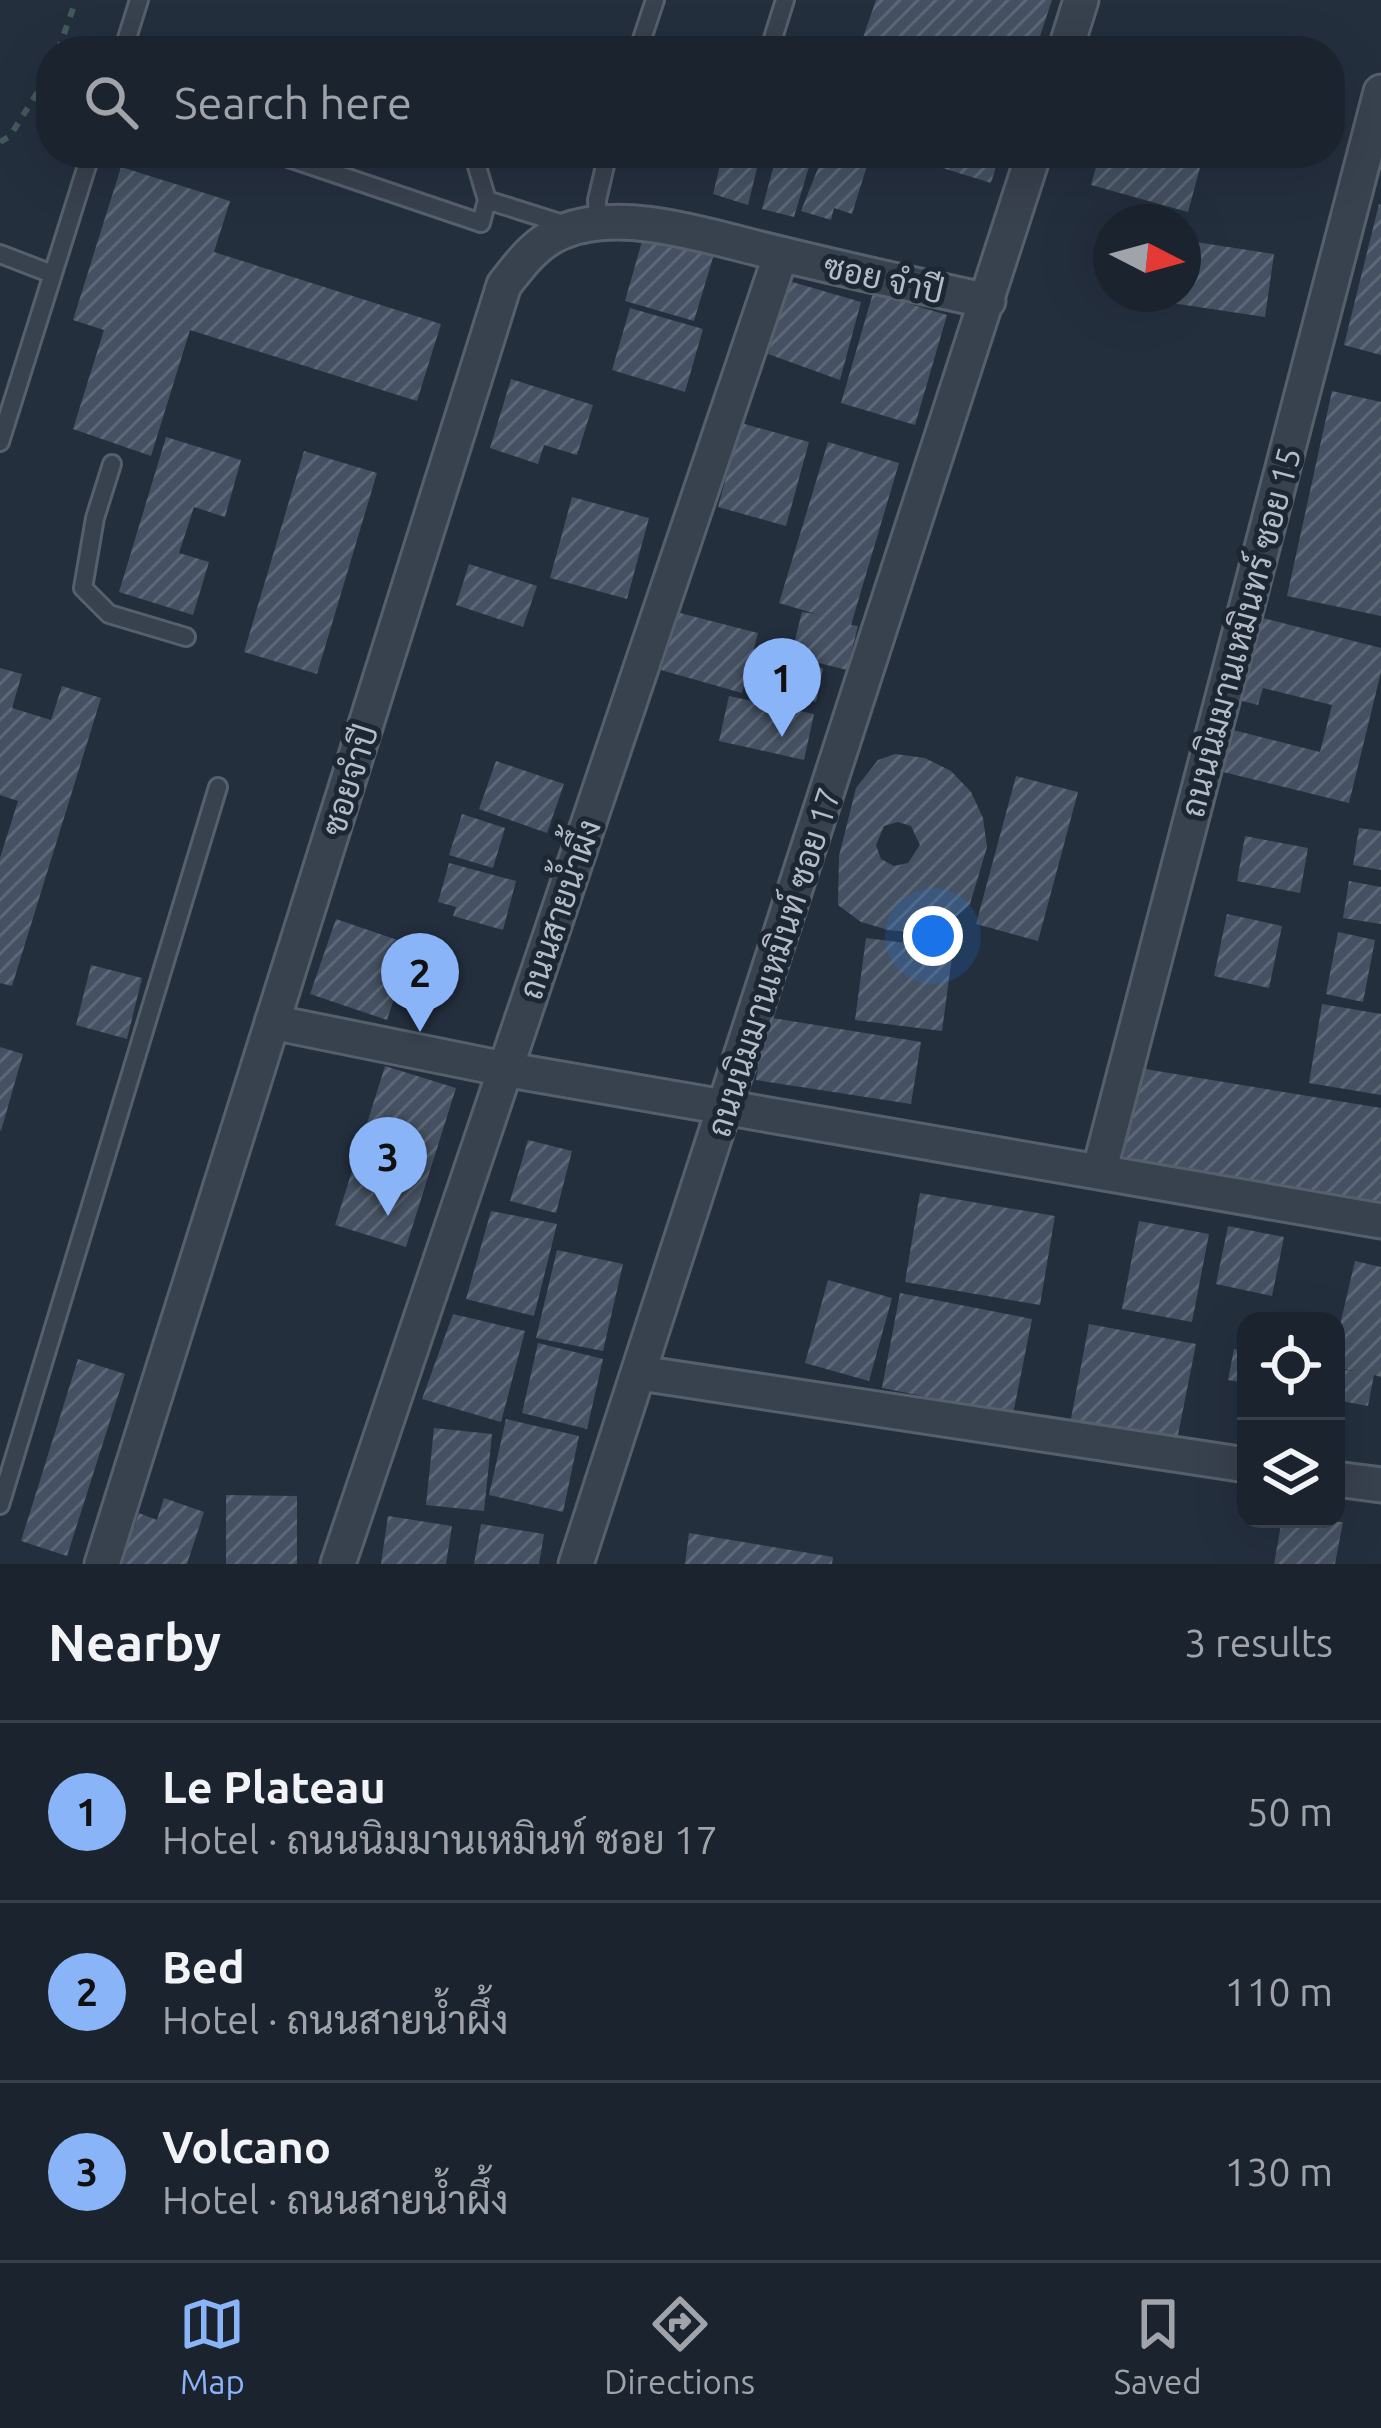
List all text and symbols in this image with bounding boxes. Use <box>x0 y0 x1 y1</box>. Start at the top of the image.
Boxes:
search box <box>36 36 1345 168</box>
icon: search <box>78 69 144 135</box>
text: Search here <box>174 77 412 128</box>
north arrow <box>1093 204 1201 312</box>
street label: ซอย จำปี <box>820 245 948 310</box>
street label: ถนนนิมมานเหมินทร์ ซอย 15 <box>1173 443 1307 821</box>
pin: 1 <box>743 638 821 737</box>
street label: ซอยจำปี <box>313 720 384 840</box>
street label: ถนนนิมมานเหมินท์ ซอย 17 <box>699 783 847 1141</box>
street label: ถนนสายน้ำผึ้ง <box>500 810 607 1004</box>
your location <box>903 906 963 966</box>
pin: 2 <box>381 933 459 1032</box>
pin: 3 <box>349 1117 427 1216</box>
map controls <box>1237 1312 1345 1528</box>
button: locate <box>1237 1312 1345 1420</box>
button: layers <box>1237 1420 1345 1528</box>
text: Nearby <box>48 1613 221 1671</box>
text: 3 results <box>1184 1621 1333 1664</box>
text: Le Plateau <box>162 1761 386 1812</box>
text: 1 <box>76 1790 98 1833</box>
text: 50 m <box>1246 1790 1333 1833</box>
text: Hotel · ถนนนิมมานเหมินท์ ซอย 17 <box>162 1818 718 1861</box>
text: Bed <box>162 1941 245 1992</box>
text: 2 <box>76 1970 98 2013</box>
text: 110 m <box>1224 1970 1333 2013</box>
text: Hotel · ถนนสายน้ำผึ้ง <box>162 1998 508 2041</box>
text: Volcano <box>162 2121 331 2172</box>
text: 3 <box>76 2150 98 2193</box>
text: 130 m <box>1224 2150 1333 2193</box>
text: Hotel · ถนนสายน้ำผึ้ง <box>162 2178 508 2221</box>
tab: Map <box>179 2291 245 2400</box>
tab: Directions <box>604 2291 755 2400</box>
tab: Saved <box>1114 2291 1202 2400</box>

